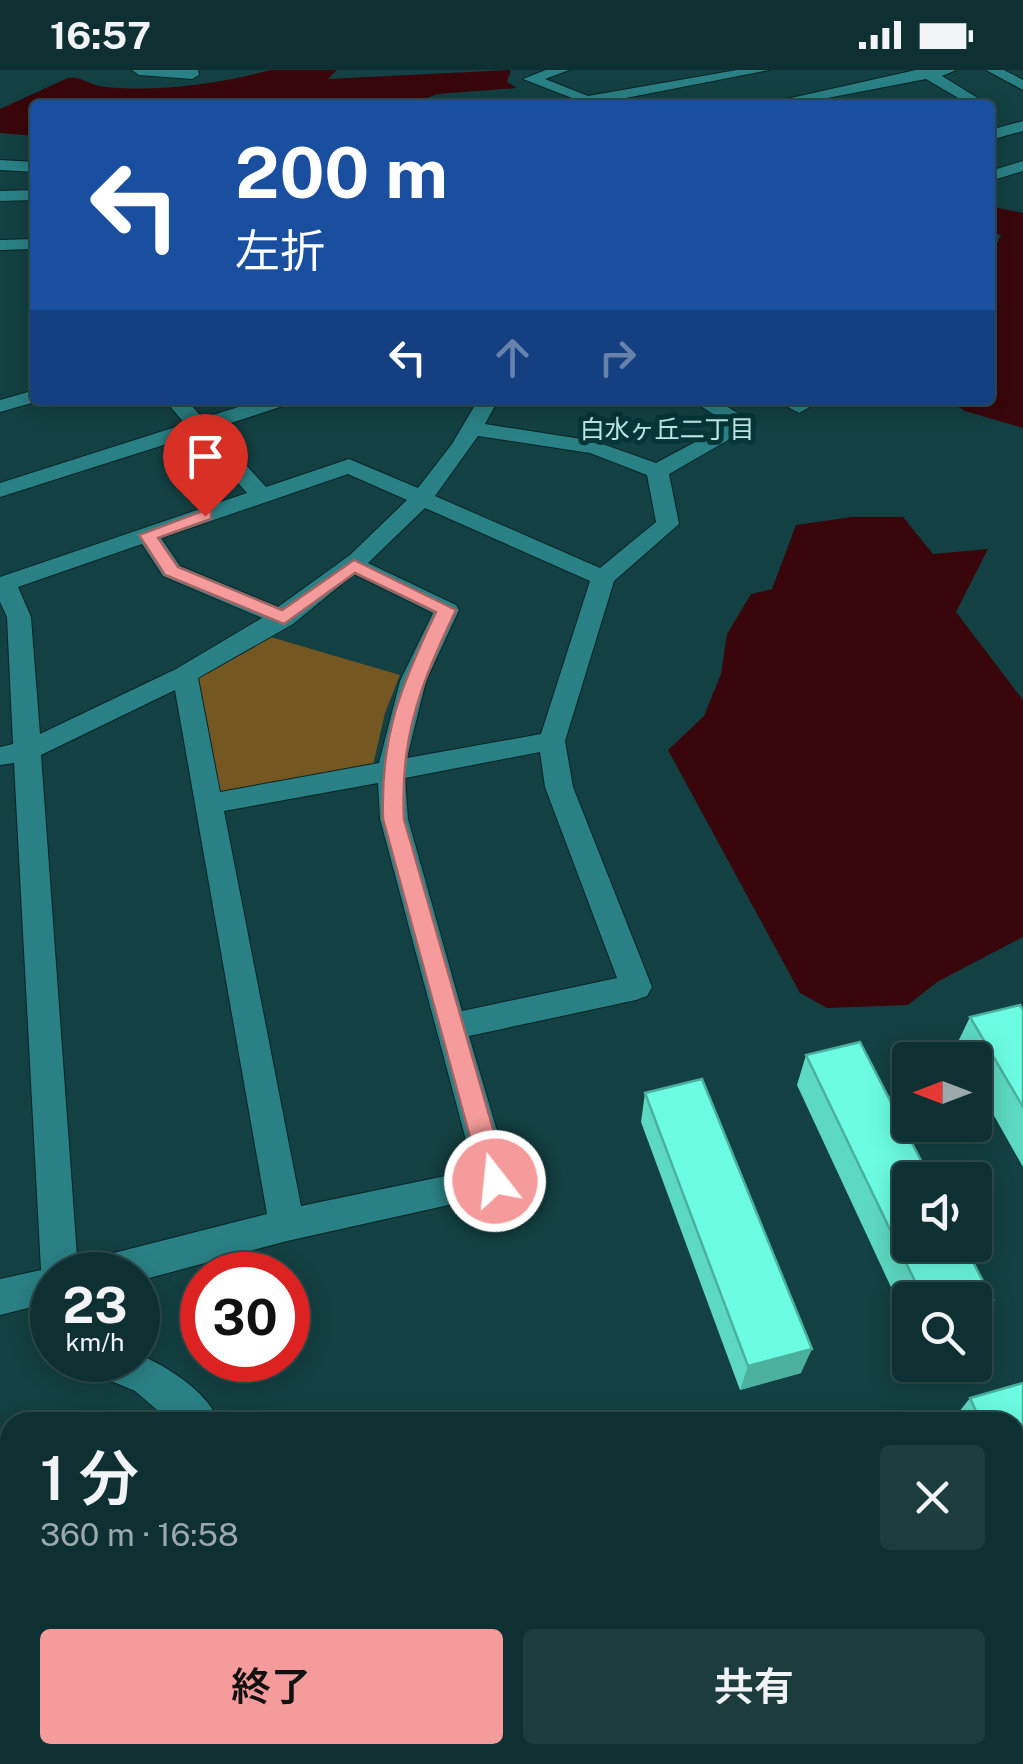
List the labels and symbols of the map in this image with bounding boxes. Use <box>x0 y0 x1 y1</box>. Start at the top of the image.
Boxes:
pin <box>163 414 248 517</box>
district label: 白水ヶ丘二丁目 <box>579 414 755 444</box>
north arrow <box>892 1042 992 1142</box>
position arrow <box>443 1129 547 1233</box>
speed limit sign: 30 <box>180 1252 310 1382</box>

